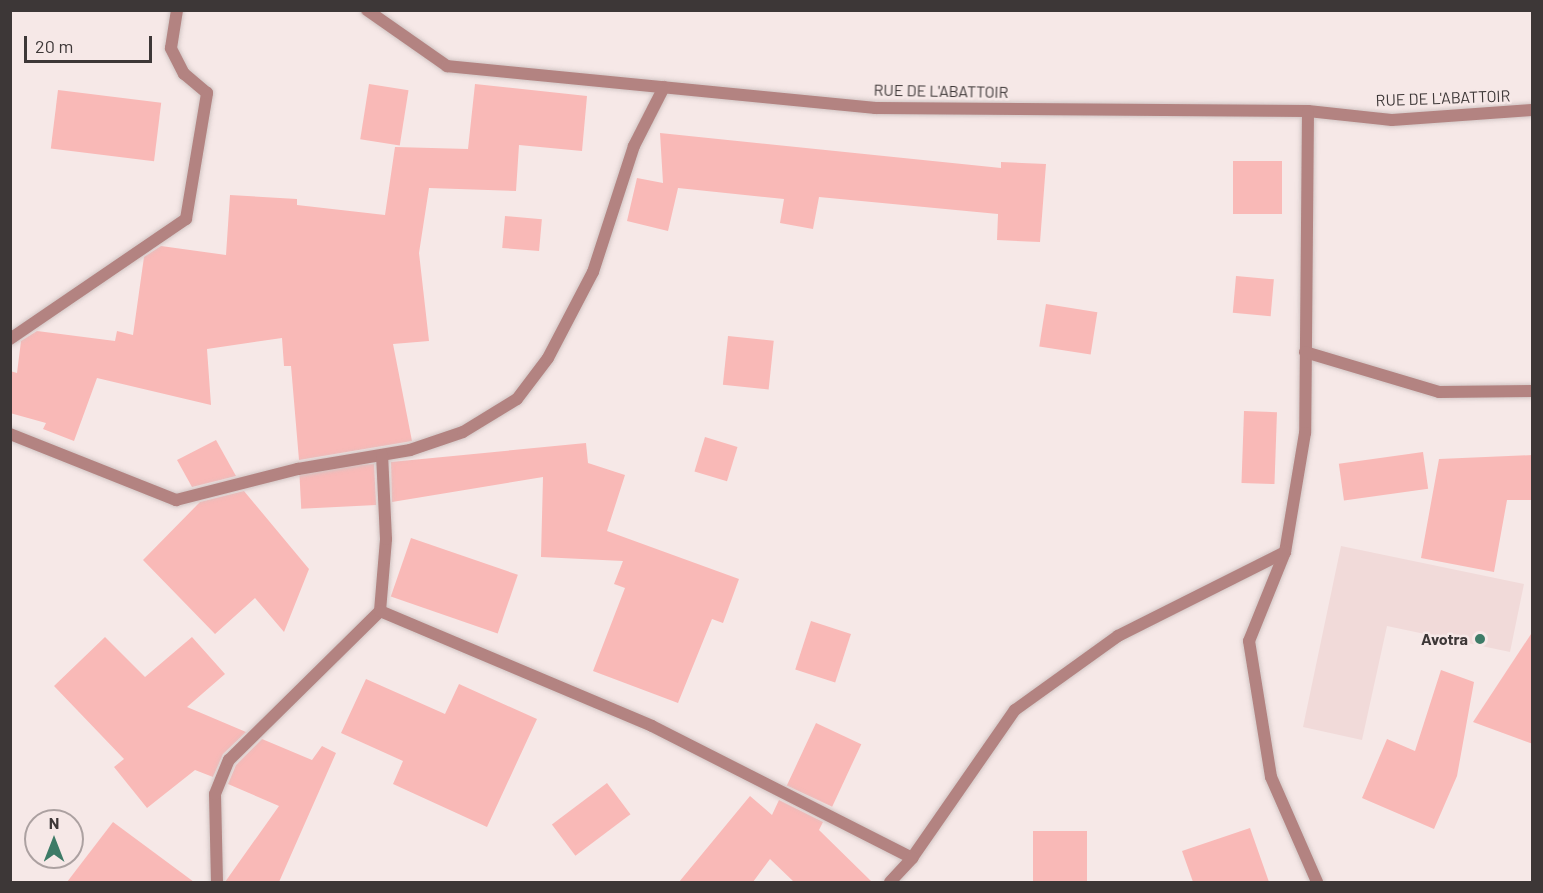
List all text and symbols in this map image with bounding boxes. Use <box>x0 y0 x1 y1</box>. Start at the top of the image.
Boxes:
scale bar <box>27 24 154 62</box>
text: 20 m <box>35 35 73 57</box>
street label: RUE DE L'ABATTOIR <box>873 80 1009 102</box>
street label: RUE DE L'ABATTOIR <box>1375 86 1511 110</box>
place label: Avotra <box>1421 629 1468 649</box>
marker: Avotra <box>1473 632 1487 646</box>
north arrow <box>24 809 84 869</box>
text: N <box>49 813 59 832</box>

